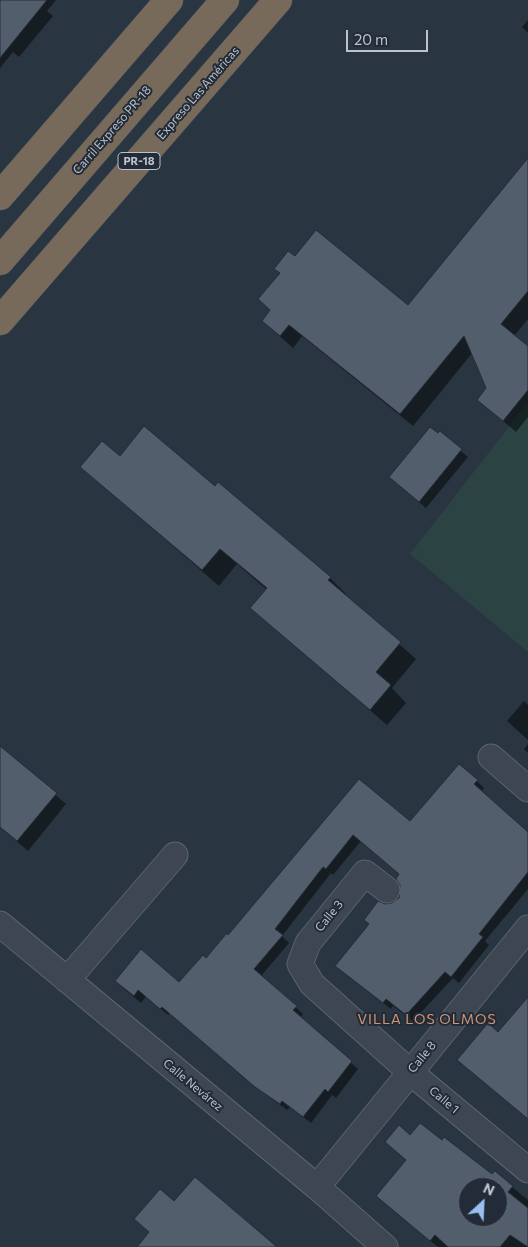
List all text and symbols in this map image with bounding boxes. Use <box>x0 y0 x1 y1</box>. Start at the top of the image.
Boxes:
scale bar <box>348 20 430 52</box>
text: 20 m <box>354 30 388 48</box>
street label: Expreso Las Américas <box>154 44 242 142</box>
street label: Carril Expreso PR-18 <box>70 83 154 177</box>
road number: PR-18 <box>118 153 160 170</box>
street label: Calle 3 <box>312 897 346 935</box>
district label: VILLA LOS OLMOS <box>356 1011 498 1027</box>
street label: Calle 8 <box>405 1038 439 1076</box>
street label: Calle Nevárez <box>160 1056 226 1114</box>
street label: Calle 1 <box>426 1083 462 1117</box>
north arrow <box>458 1177 508 1227</box>
text: N <box>481 1179 497 1199</box>

